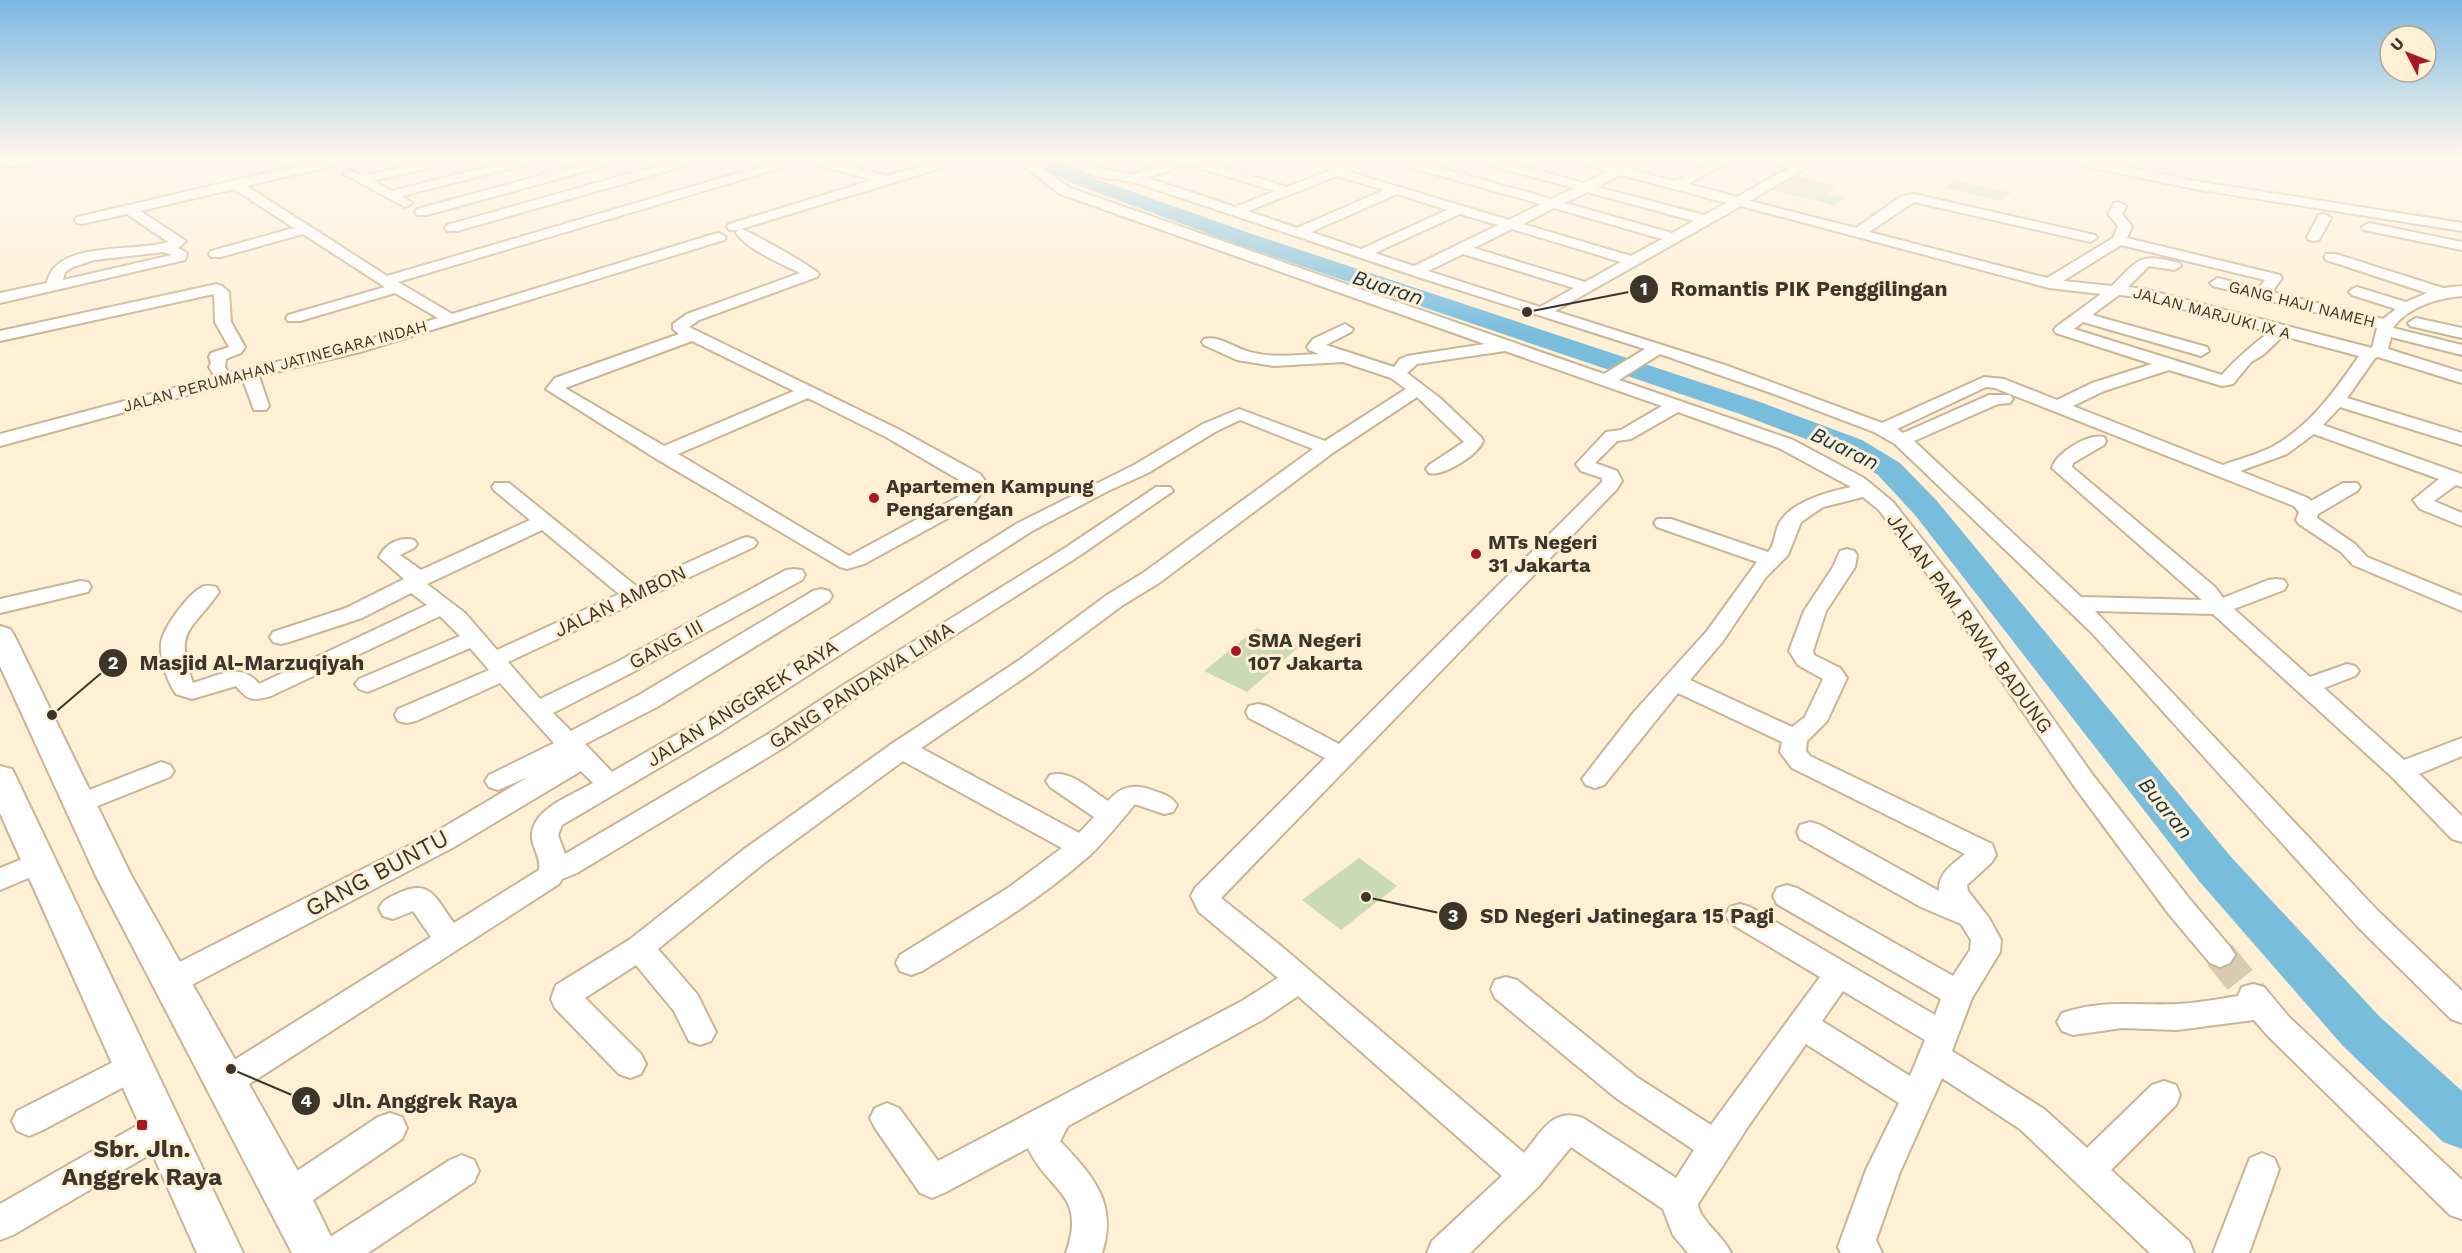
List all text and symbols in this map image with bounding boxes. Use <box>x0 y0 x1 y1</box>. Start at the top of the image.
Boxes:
north arrow <box>2378 24 2438 84</box>
text: U <box>2386 34 2408 55</box>
water label: Buaran <box>1350 264 1426 310</box>
callout: Romantis PIK Penggilingan <box>1629 269 1960 308</box>
text: Romantis PIK Penggilingan <box>1671 276 1947 301</box>
street label: GANG HAJI NAMEH <box>2227 277 2377 331</box>
text: 1 <box>1640 278 1648 299</box>
street label: JALAN MARJUKI IX A <box>2131 283 2293 343</box>
street label: JALAN PERUMAHAN JATINEGARA INDAH <box>121 316 429 416</box>
water label: Buaran <box>1807 421 1883 475</box>
place label: Apartemen Kampung Pengarengan <box>886 474 1094 521</box>
marker: Apartemen Kampung Pengarengan <box>867 491 881 505</box>
street label: JALAN PAM RAWA BADUNG <box>1882 508 2058 738</box>
place label: MTs Negeri 31 Jakarta <box>1488 530 1597 577</box>
marker: MTs Negeri 31 Jakarta <box>1469 547 1483 561</box>
street label: JALAN AMBON <box>550 560 690 642</box>
street label: GANG III <box>625 614 707 674</box>
street label: GANG PANDAWA LIMA <box>764 616 958 754</box>
place label: SMA Negeri 107 Jakarta <box>1248 628 1363 675</box>
street label: JALAN ANGGREK RAYA <box>642 634 842 772</box>
callout: Masjid Al-Marzuqiyah <box>98 644 377 683</box>
marker: SMA Negeri 107 Jakarta <box>1229 644 1243 658</box>
text: Masjid Al-Marzuqiyah <box>140 650 364 675</box>
text: 2 <box>108 652 118 673</box>
water label: Buaran <box>2134 772 2198 844</box>
street label: GANG BUNTU <box>301 824 453 922</box>
callout: SD Negeri Jatinegara 15 Pagi <box>1438 896 1786 935</box>
text: SD Negeri Jatinegara 15 Pagi <box>1480 903 1774 928</box>
text: 3 <box>1448 905 1458 926</box>
callout: Jln. Anggrek Raya <box>291 1082 530 1121</box>
text: Jln. Anggrek Raya <box>333 1088 518 1113</box>
text: 4 <box>300 1090 312 1111</box>
marker: Sbr. Jln. Anggrek Raya <box>135 1118 149 1132</box>
place label: Sbr. Jln. Anggrek Raya <box>62 1135 222 1191</box>

